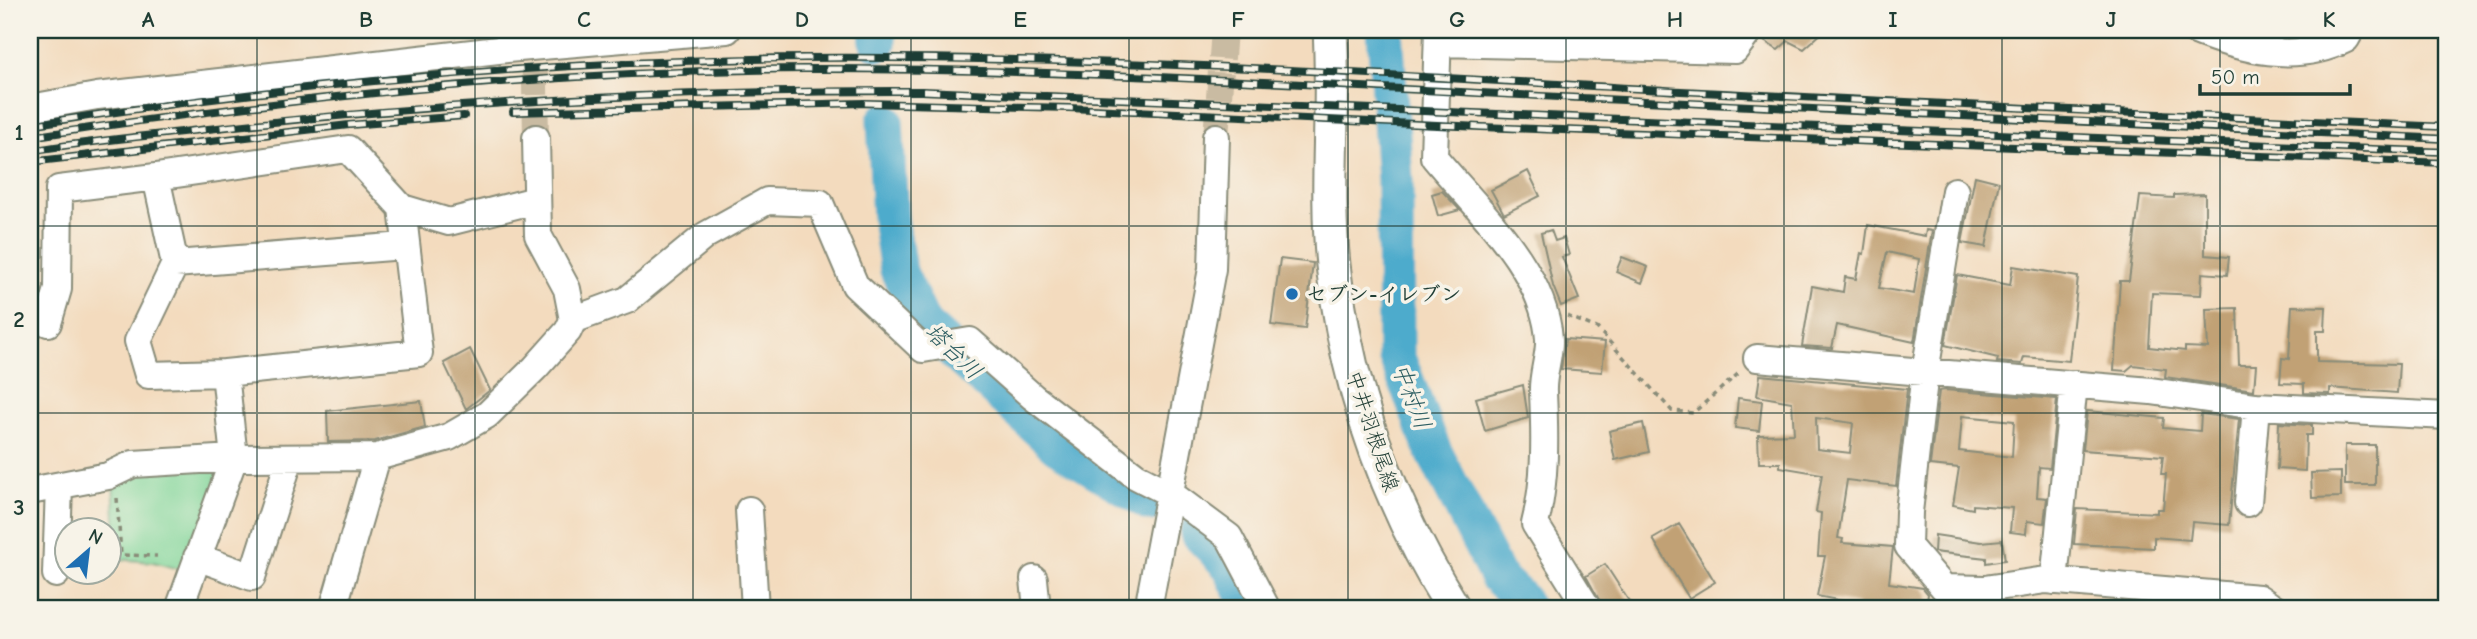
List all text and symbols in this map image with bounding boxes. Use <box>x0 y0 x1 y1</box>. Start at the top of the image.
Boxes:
text: A <box>142 6 155 33</box>
text: B <box>359 6 373 33</box>
text: C <box>577 6 591 33</box>
text: D <box>795 6 809 33</box>
text: E <box>1013 6 1027 33</box>
text: F <box>1231 6 1245 33</box>
text: G <box>1449 6 1465 33</box>
text: H <box>1667 6 1683 33</box>
text: I <box>1888 6 1898 33</box>
text: J <box>2106 6 2117 33</box>
text: K <box>2323 6 2336 33</box>
scale bar <box>2200 52 2351 96</box>
text: 50 m <box>2211 65 2260 89</box>
text: 1 <box>14 119 24 146</box>
place label: セブン-イレブン <box>1306 282 1462 306</box>
marker: セブン-イレブン <box>1284 286 1300 302</box>
text: 2 <box>13 306 25 333</box>
water label: 塔台川 <box>919 318 988 385</box>
water label: 中村川 <box>1387 359 1437 433</box>
street label: 中井羽根尾線 <box>1342 367 1404 495</box>
text: 3 <box>13 494 25 521</box>
north arrow <box>52 516 122 586</box>
text: N <box>85 524 106 549</box>

